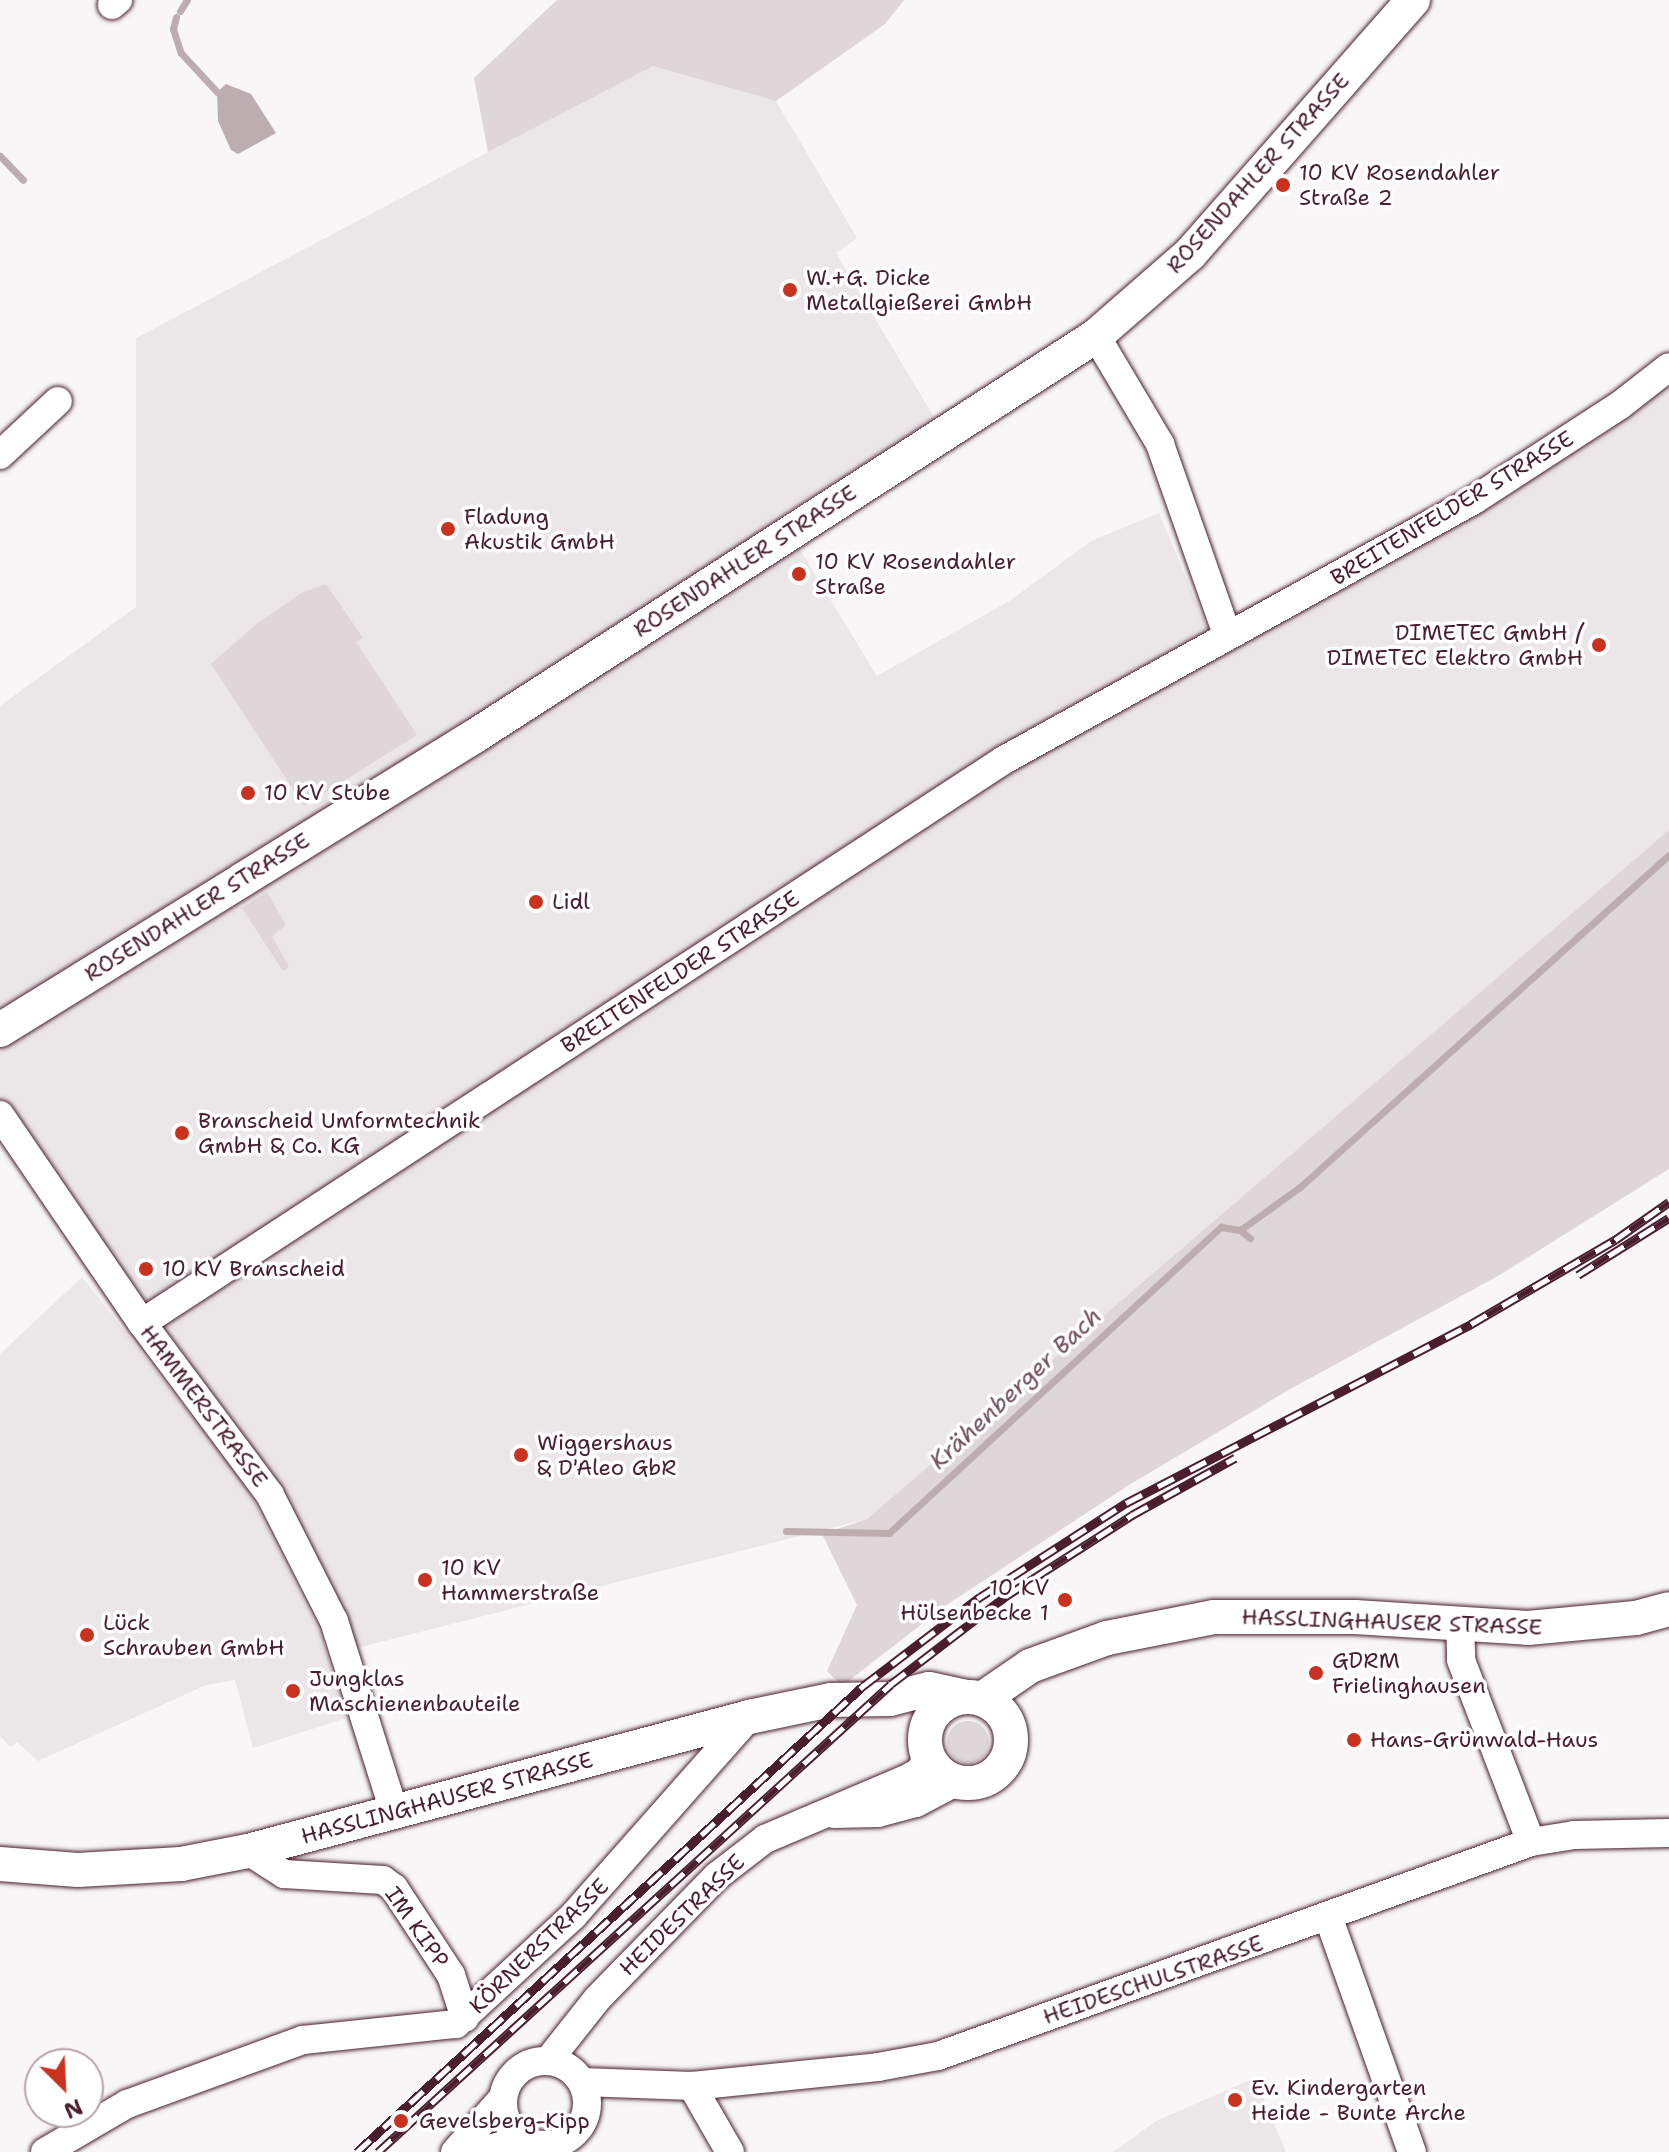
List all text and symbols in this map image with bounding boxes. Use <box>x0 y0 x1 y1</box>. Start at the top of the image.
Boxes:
street label: ROSENDAHLER STRASSE <box>1161 67 1355 279</box>
place label: 10 KV Rosendahler Straße 2 <box>1299 159 1500 210</box>
marker: 10 KV Rosendahler Straße 2 <box>1274 176 1292 194</box>
place label: W.+G. Dicke Metallgießerei GmbH <box>806 264 1032 316</box>
marker: W.+G. Dicke Metallgießerei GmbH <box>781 281 799 299</box>
street label: BREITENFELDER STRASSE <box>1326 425 1578 591</box>
street label: ROSENDAHLER STRASSE <box>629 479 861 643</box>
place label: Fladung Akustik GmbH <box>464 503 615 554</box>
marker: Fladung Akustik GmbH <box>439 520 457 538</box>
place label: 10 KV Rosendahler Straße <box>815 548 1016 600</box>
marker: 10 KV Rosendahler Straße <box>790 565 808 583</box>
place label: DIMETEC GmbH / DIMETEC Elektro GmbH <box>1327 619 1583 670</box>
marker: DIMETEC GmbH / DIMETEC Elektro GmbH <box>1590 636 1608 654</box>
place label: 10 KV Stube <box>264 780 391 806</box>
marker: 10 KV Stube <box>239 784 257 802</box>
street label: ROSENDAHLER STRASSE <box>80 827 314 987</box>
street label: BREITENFELDER STRASSE <box>556 885 804 1059</box>
place label: Lidl <box>552 889 590 915</box>
marker: Lidl <box>527 893 545 911</box>
place label: Branscheid Umformtechnik GmbH & Co. KG <box>198 1107 481 1158</box>
marker: Branscheid Umformtechnik GmbH & Co. KG <box>173 1124 191 1142</box>
place label: 10 KV Branscheid <box>162 1256 345 1282</box>
marker: 10 KV Branscheid <box>137 1260 155 1278</box>
water label: Krähenberger Bach <box>924 1302 1108 1476</box>
street label: HAMMERSTRASSE <box>134 1320 274 1492</box>
place label: Wiggershaus & D'Aleo GbR <box>537 1429 676 1480</box>
marker: Wiggershaus & D'Aleo GbR <box>512 1446 530 1464</box>
place label: 10 KV Hammerstraße <box>441 1554 599 1606</box>
marker: 10 KV Hammerstraße <box>416 1571 434 1589</box>
place label: 10 KV Hülsenbecke 1 <box>900 1574 1049 1626</box>
marker: 10 KV Hülsenbecke 1 <box>1056 1591 1074 1609</box>
street label: HASSLINGHAUSER STRASSE <box>1241 1604 1543 1640</box>
place label: Lück Schrauben GmbH <box>103 1609 285 1660</box>
marker: Lück Schrauben GmbH <box>78 1626 96 1644</box>
place label: GDRM Frielinghausen <box>1332 1647 1486 1698</box>
marker: GDRM Frielinghausen <box>1307 1664 1325 1682</box>
place label: Jungklas Maschienenbauteile <box>309 1665 521 1716</box>
marker: Jungklas Maschienenbauteile <box>284 1682 302 1700</box>
place label: Hans-Grünwald-Haus <box>1370 1727 1598 1753</box>
marker: Hans-Grünwald-Haus <box>1345 1731 1363 1749</box>
street label: HASSLINGHAUSER STRASSE <box>298 1746 596 1850</box>
street label: HEIDESTRASSE <box>614 1849 750 1981</box>
street label: KÖRNERSTRASSE <box>464 1873 614 2019</box>
street label: IM KIPP <box>380 1881 454 1973</box>
street label: HEIDESCHULSTRASSE <box>1039 1930 1267 2030</box>
north arrow <box>24 2048 104 2128</box>
place label: Ev. Kindergarten Heide - Bunte Arche <box>1251 2074 1466 2126</box>
marker: Ev. Kindergarten Heide - Bunte Arche <box>1226 2091 1244 2109</box>
text: N <box>59 2092 87 2125</box>
place label: Gevelsberg-Kipp <box>419 2108 590 2134</box>
marker: Gevelsberg-Kipp <box>390 2110 412 2132</box>

